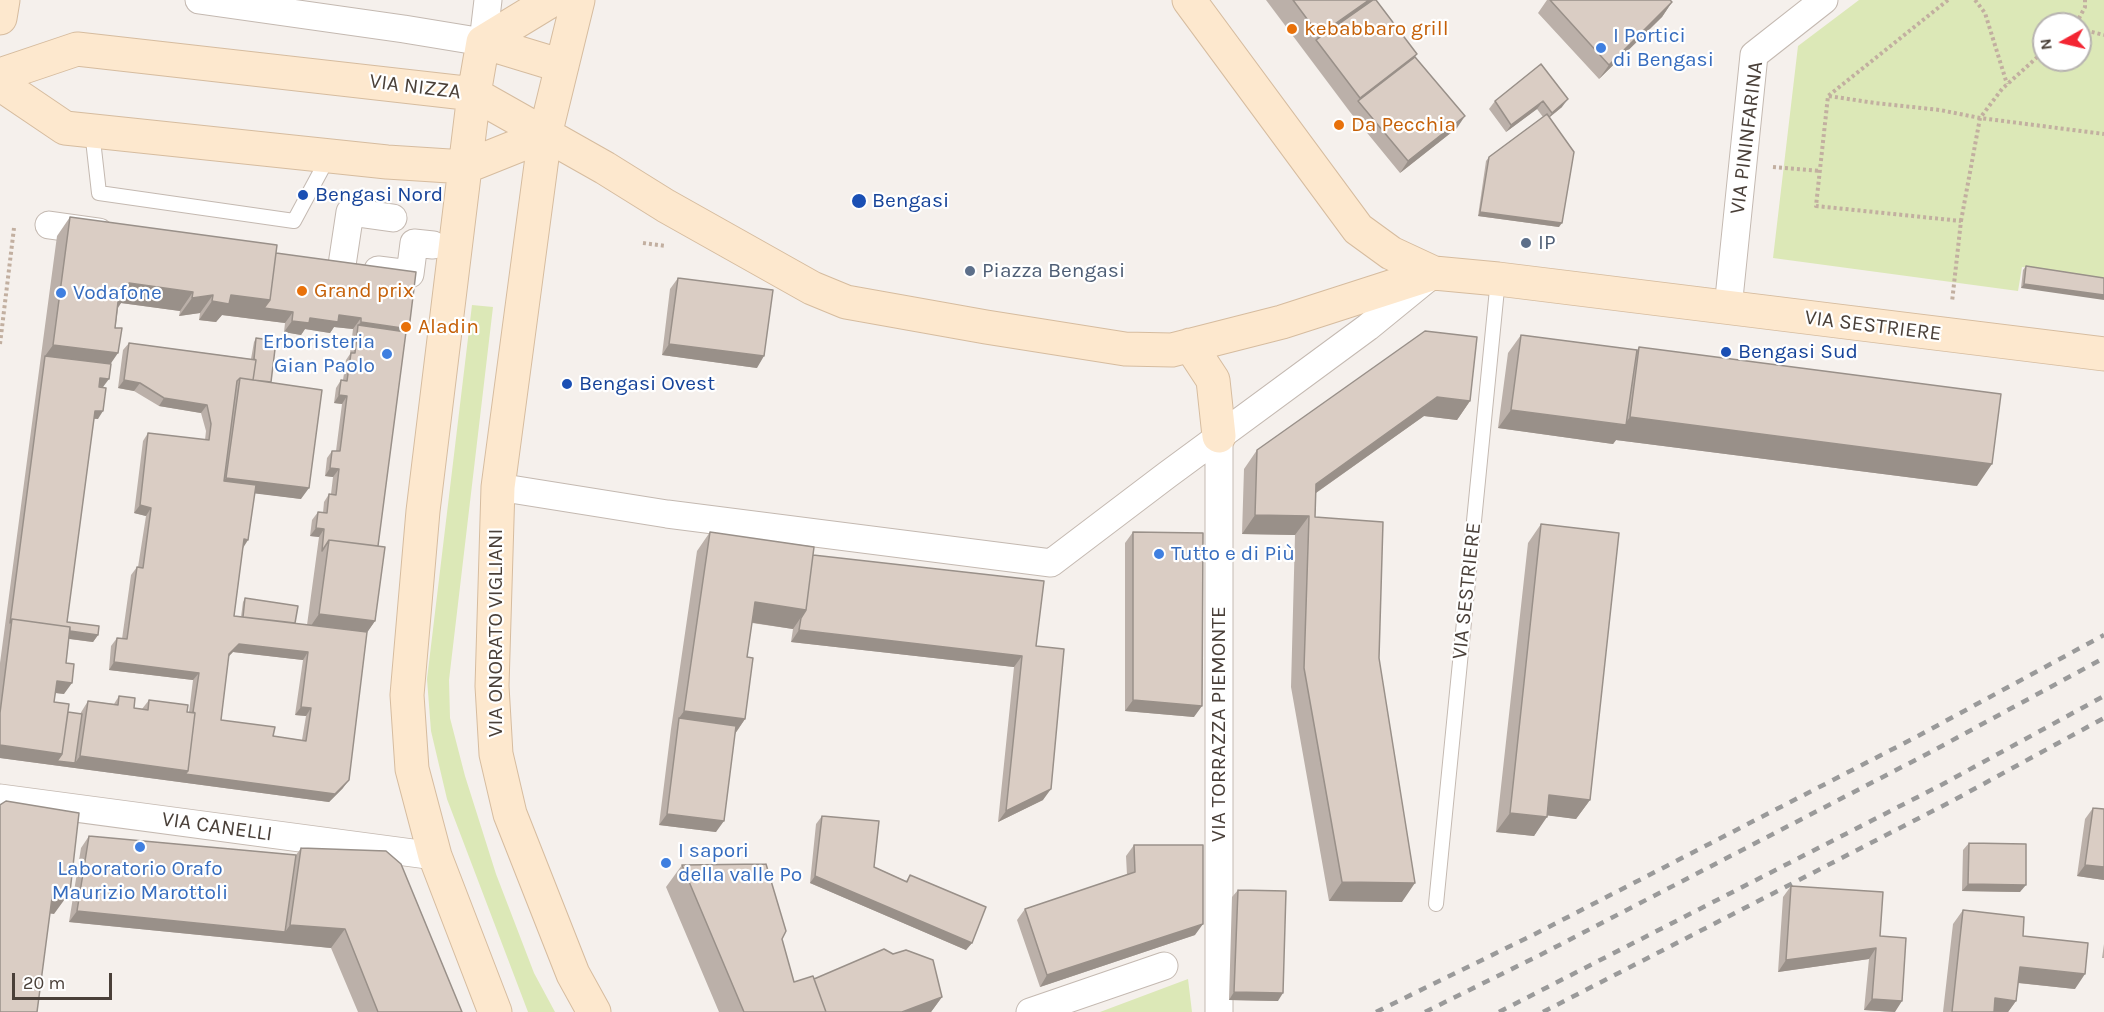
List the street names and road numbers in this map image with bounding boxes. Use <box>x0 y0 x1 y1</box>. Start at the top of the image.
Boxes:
street label: VIA PININFARINA <box>1725 60 1769 216</box>
street label: VIA NIZZA <box>368 69 462 105</box>
street label: VIA SESTRIERE <box>1803 305 1943 347</box>
street label: VIA SESTRIERE <box>1447 521 1487 661</box>
street label: VIA ONORATO VIGLIANI <box>483 529 509 737</box>
street label: VIA TORRAZZA PIEMONTE <box>1206 606 1232 842</box>
street label: VIA CANELLI <box>160 807 274 847</box>

